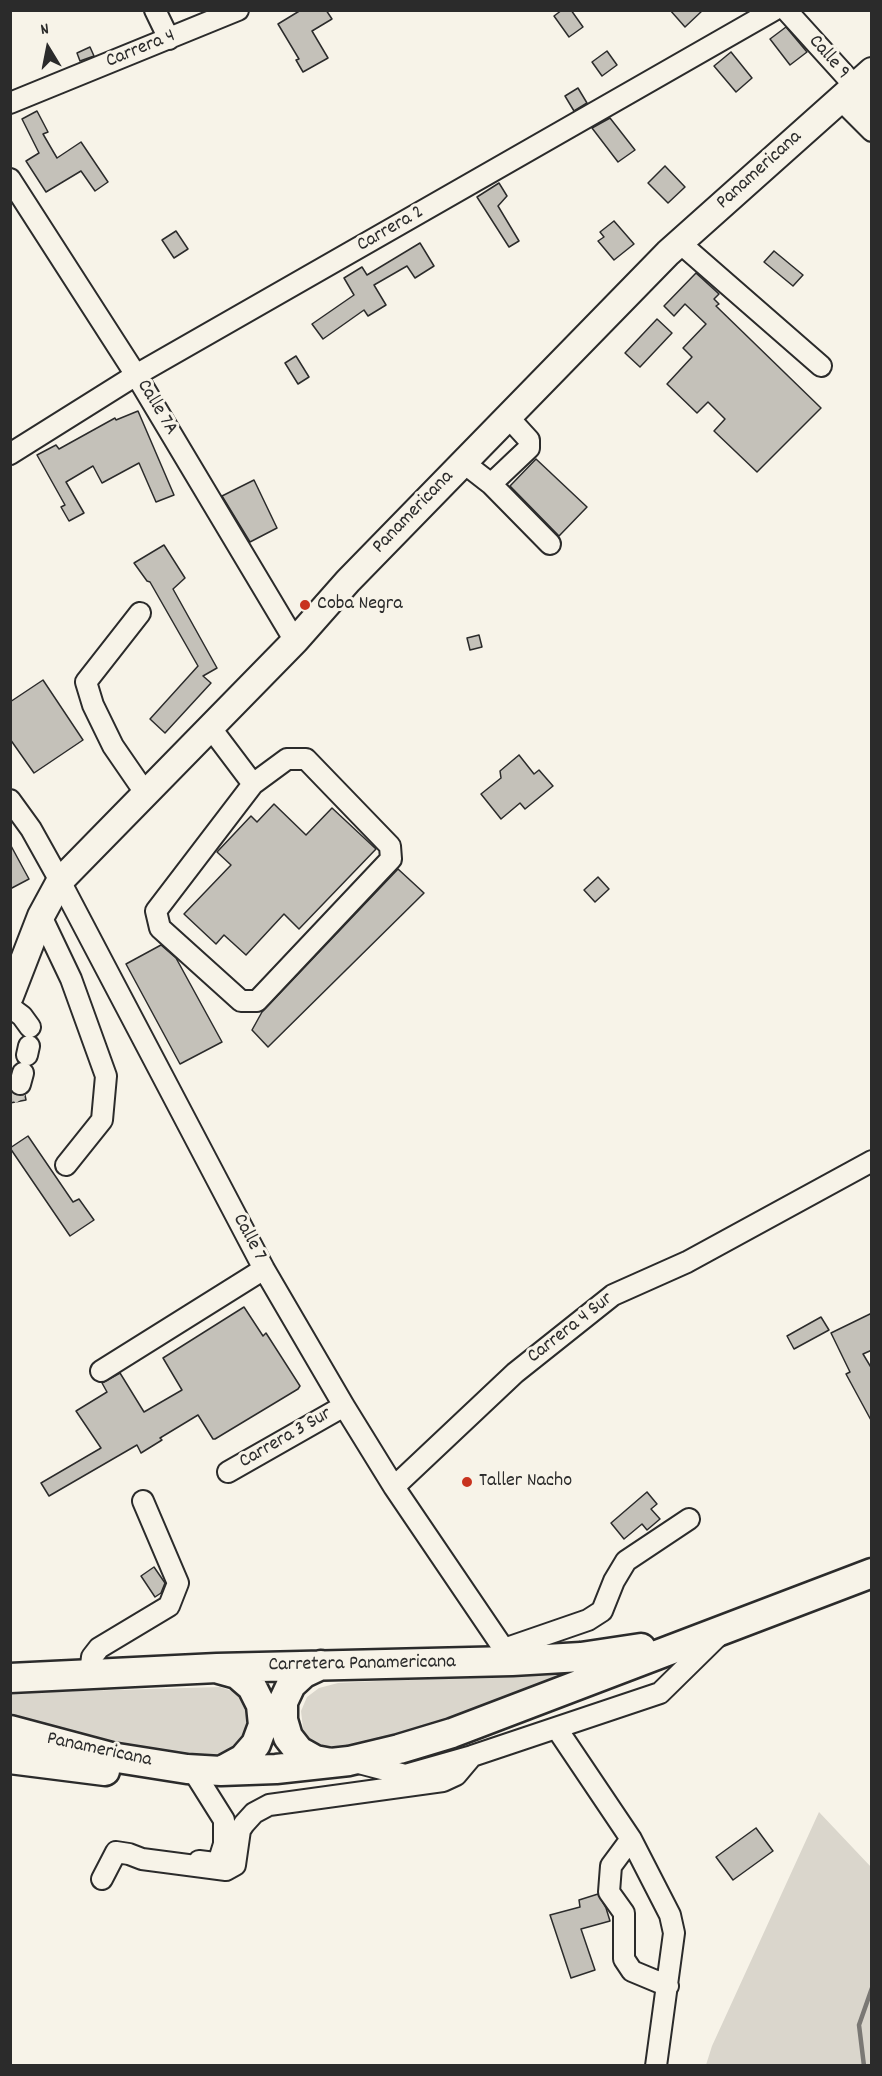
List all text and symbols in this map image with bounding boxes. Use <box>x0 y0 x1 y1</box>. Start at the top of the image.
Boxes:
north arrow <box>18 18 78 78</box>
text: N <box>39 18 51 42</box>
street label: Carrera 4 <box>103 25 179 75</box>
street label: Calle 9 <box>802 31 854 85</box>
street label: Panamericana <box>712 126 808 216</box>
street label: Carrera 2 <box>353 201 429 259</box>
street label: Calle 7A <box>130 376 182 440</box>
street label: Panamericana <box>368 466 460 560</box>
place label: Coba Negra <box>317 593 403 617</box>
marker: Coba Negra <box>298 598 312 612</box>
street label: Calle 7 <box>226 1210 270 1266</box>
street label: Carrera 4 Sur <box>523 1288 619 1370</box>
street label: Carrera 3 Sur <box>236 1403 336 1475</box>
place label: Taller Nacho <box>479 1470 572 1494</box>
marker: Taller Nacho <box>460 1475 474 1489</box>
street label: Carretera Panamericana <box>268 1651 456 1679</box>
street label: Panamericana <box>44 1728 154 1774</box>

